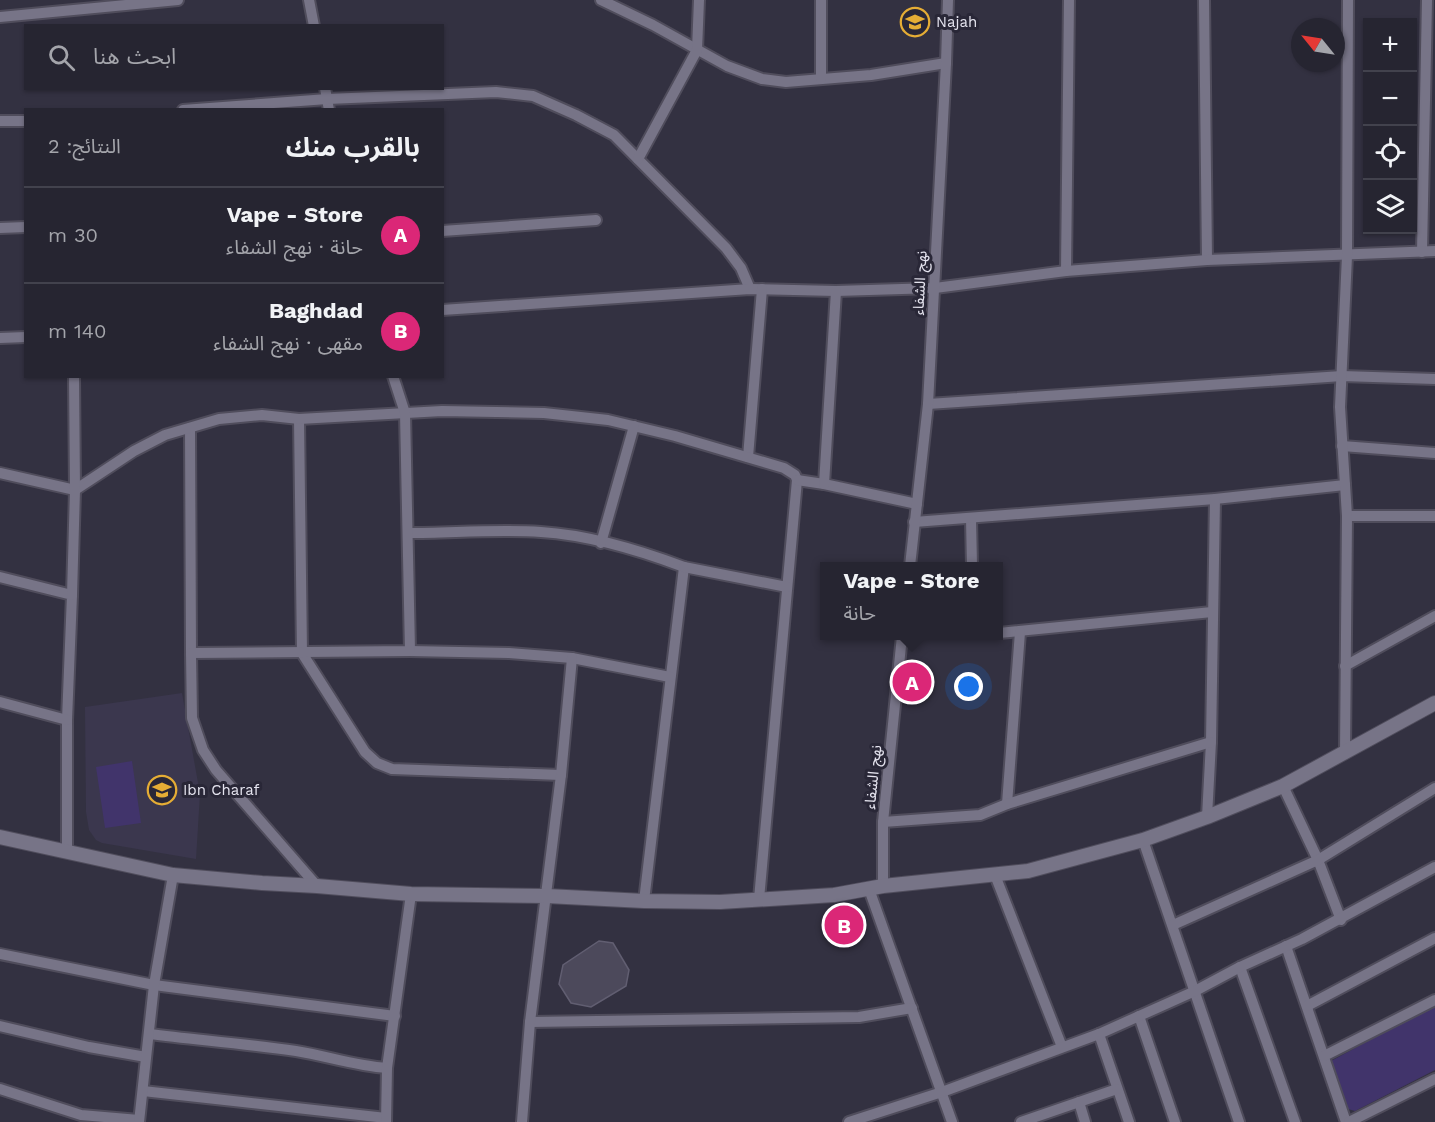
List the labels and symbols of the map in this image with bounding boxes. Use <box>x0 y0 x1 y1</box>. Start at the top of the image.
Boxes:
school or university icon: Najah <box>899 6 931 38</box>
place label: Najah <box>936 13 977 31</box>
north arrow <box>1291 18 1345 72</box>
street label: نهج الشفاء <box>909 250 934 316</box>
pin: A <box>892 660 932 704</box>
your location <box>954 672 983 701</box>
street label: نهج الشفاء <box>861 744 888 810</box>
school or university icon: Ibn Charaf <box>146 774 178 806</box>
place label: Ibn Charaf <box>183 781 260 799</box>
pin: B <box>824 902 864 948</box>

